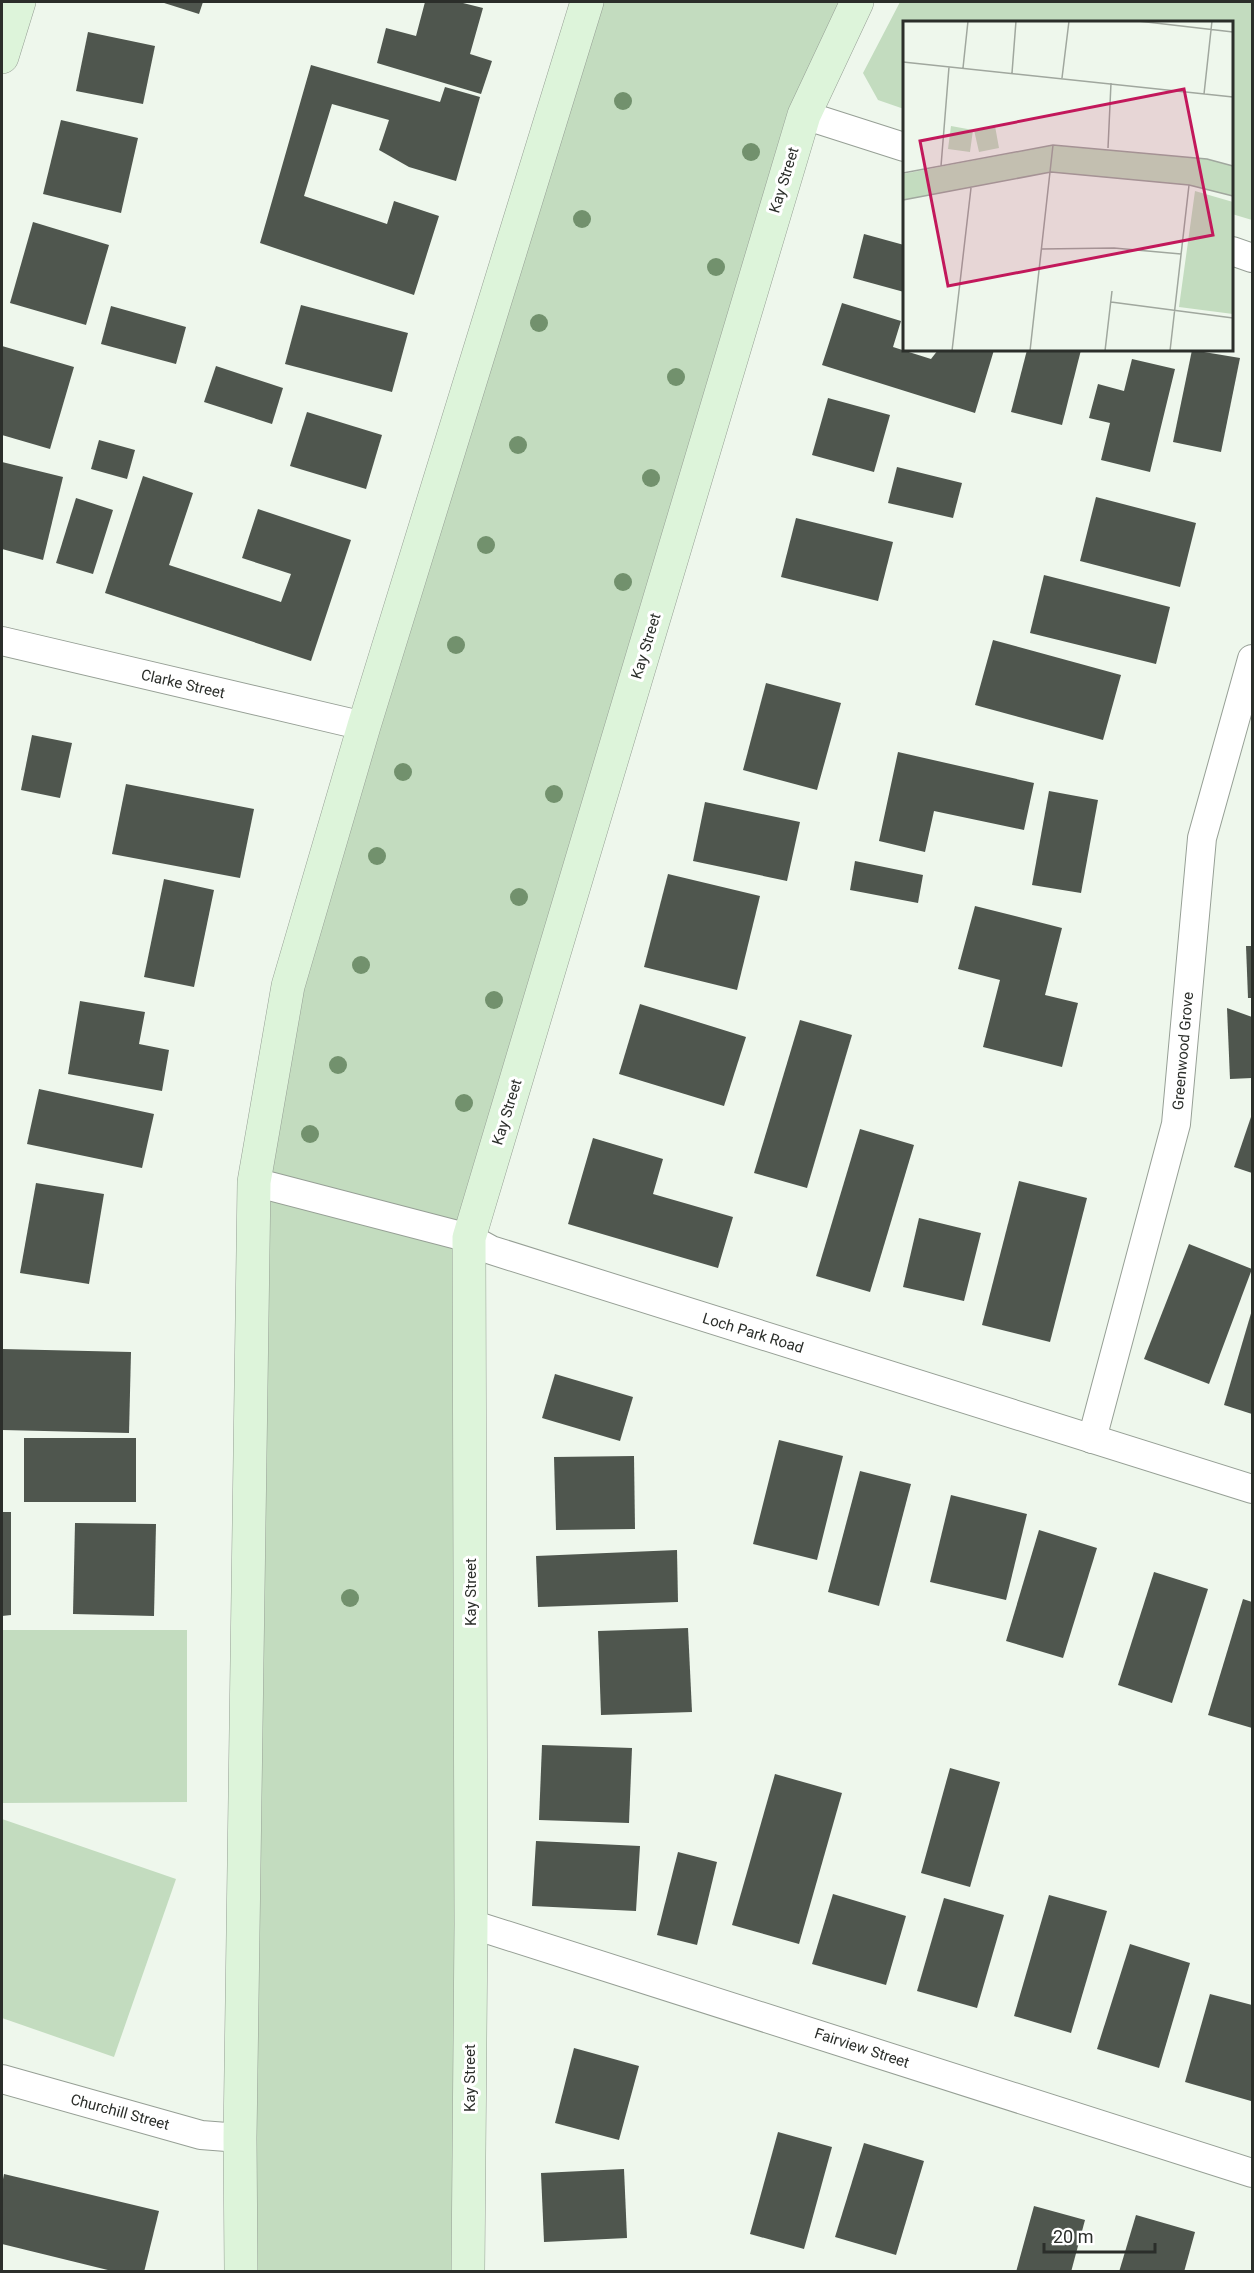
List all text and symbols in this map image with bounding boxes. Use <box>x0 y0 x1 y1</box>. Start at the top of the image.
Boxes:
inset map <box>903 21 1233 351</box>
street label: Kay Street <box>765 145 803 215</box>
street label: Kay Street <box>627 611 665 681</box>
street label: Clarke Street <box>139 666 227 702</box>
street label: Greenwood Grove <box>1169 991 1197 1111</box>
street label: Kay Street <box>488 1077 526 1147</box>
street label: Loch Park Road <box>700 1309 806 1357</box>
street label: Kay Street <box>462 1558 480 1626</box>
street label: Fairview Street <box>812 2024 912 2072</box>
street label: Kay Street <box>461 2044 479 2112</box>
street label: Churchill Street <box>69 2090 171 2134</box>
scale bar <box>1044 2216 1155 2254</box>
text: 20 m <box>1053 2226 1093 2247</box>

